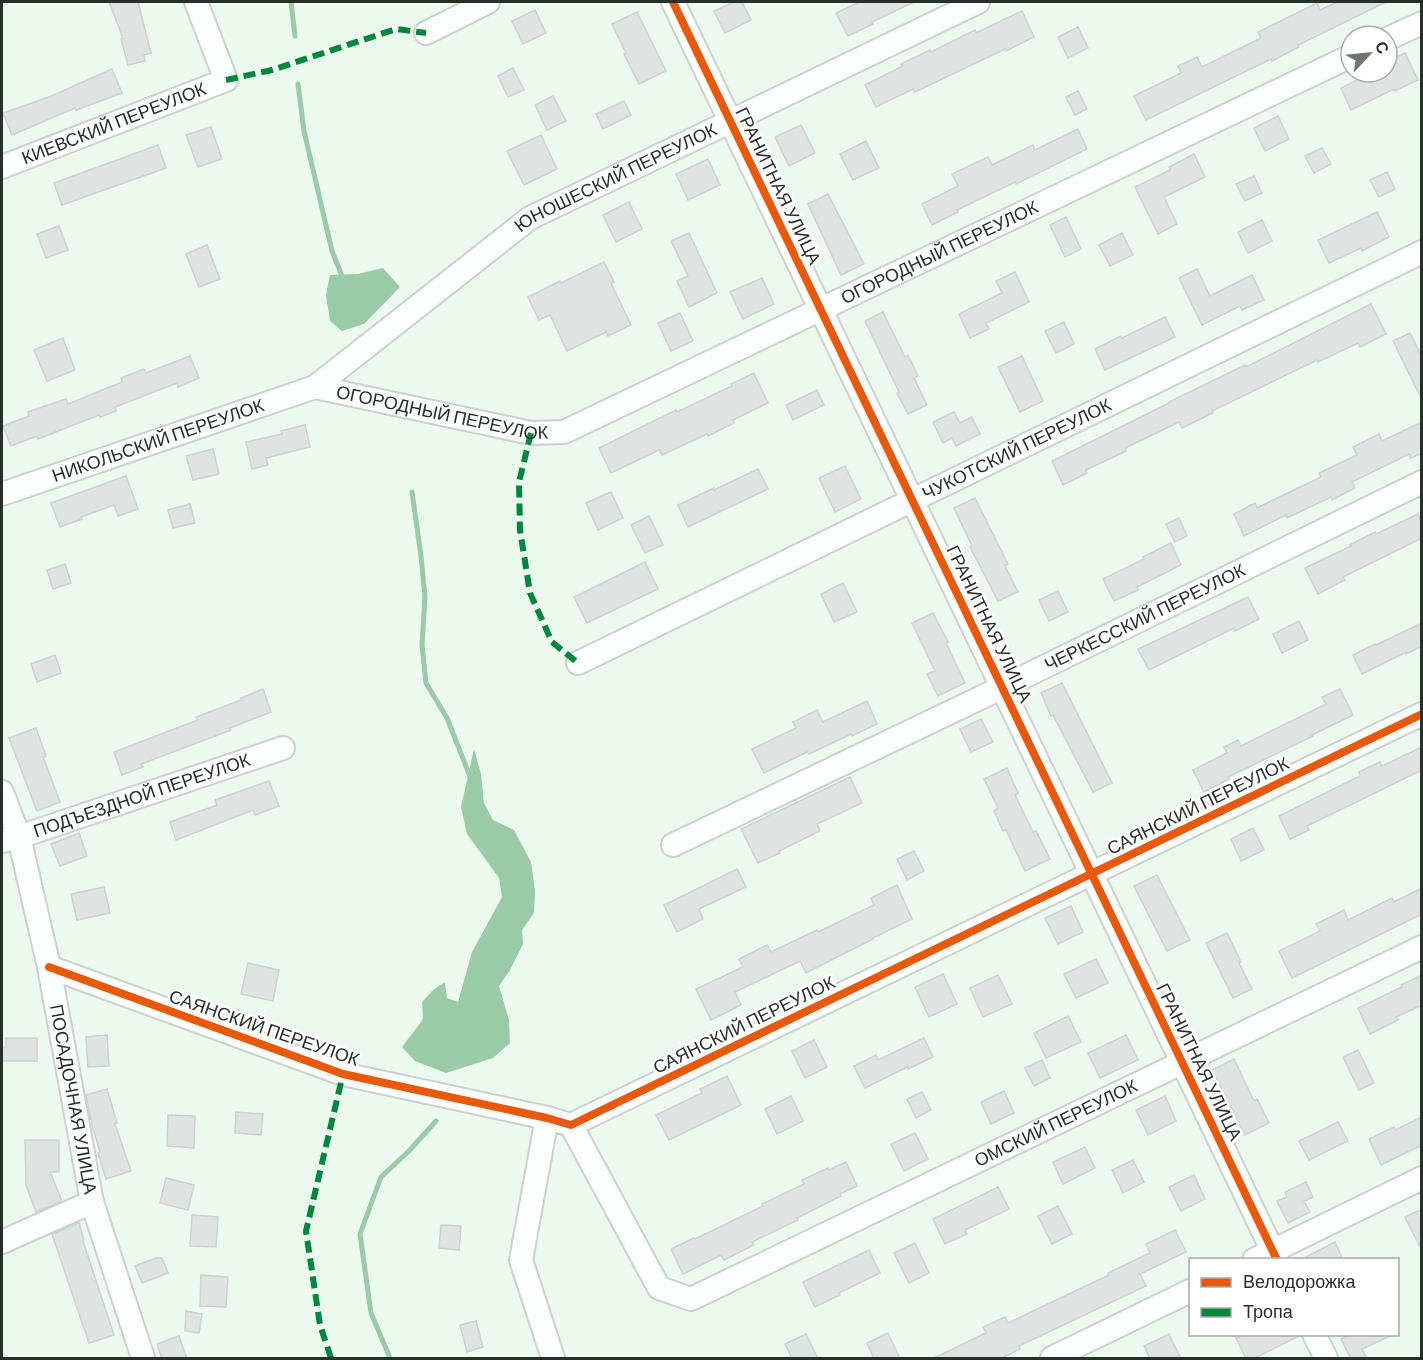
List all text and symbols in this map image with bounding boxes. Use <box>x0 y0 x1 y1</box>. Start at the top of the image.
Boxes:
north arrow <box>1339 24 1399 84</box>
text: С <box>1372 38 1394 57</box>
street label: КИЕВСКИЙ ПЕРЕУЛОК <box>18 77 209 168</box>
street label: ГРАНИТНАЯ УЛИЦА <box>731 103 826 268</box>
street label: ЮНОШЕСКИЙ ПЕРЕУЛОК <box>509 117 721 236</box>
street label: ОГОРОДНЫЙ ПЕРЕУЛОК <box>837 195 1042 308</box>
street label: ОГОРОДНЫЙ ПЕРЕУЛОК <box>335 380 549 444</box>
street label: НИКОЛЬСКИЙ ПЕРЕУЛОК <box>49 393 267 486</box>
street label: ЧУКОТСКИЙ ПЕРЕУЛОК <box>918 393 1115 504</box>
street label: ГРАНИТНАЯ УЛИЦА <box>942 541 1037 706</box>
street label: ЧЕРКЕССКИЙ ПЕРЕУЛОК <box>1041 558 1249 675</box>
street label: ПОДЪЕЗДНОЙ ПЕРЕУЛОК <box>30 748 253 841</box>
street label: САЯНСКИЙ ПЕРЕУЛОК <box>1103 751 1293 859</box>
street label: САЯНСКИЙ ПЕРЕУЛОК <box>649 970 839 1078</box>
street label: ГРАНИТНАЯ УЛИЦА <box>1152 979 1247 1144</box>
street label: САЯНСКИЙ ПЕРЕУЛОК <box>166 984 363 1070</box>
street label: ПОСАДОЧНАЯ УЛИЦА <box>46 1002 102 1196</box>
street label: ОМСКИЙ ПЕРЕУЛОК <box>970 1074 1141 1171</box>
legend <box>1189 1258 1399 1336</box>
text: Велодорожка <box>1243 1270 1356 1292</box>
text: Тропа <box>1243 1300 1294 1322</box>

